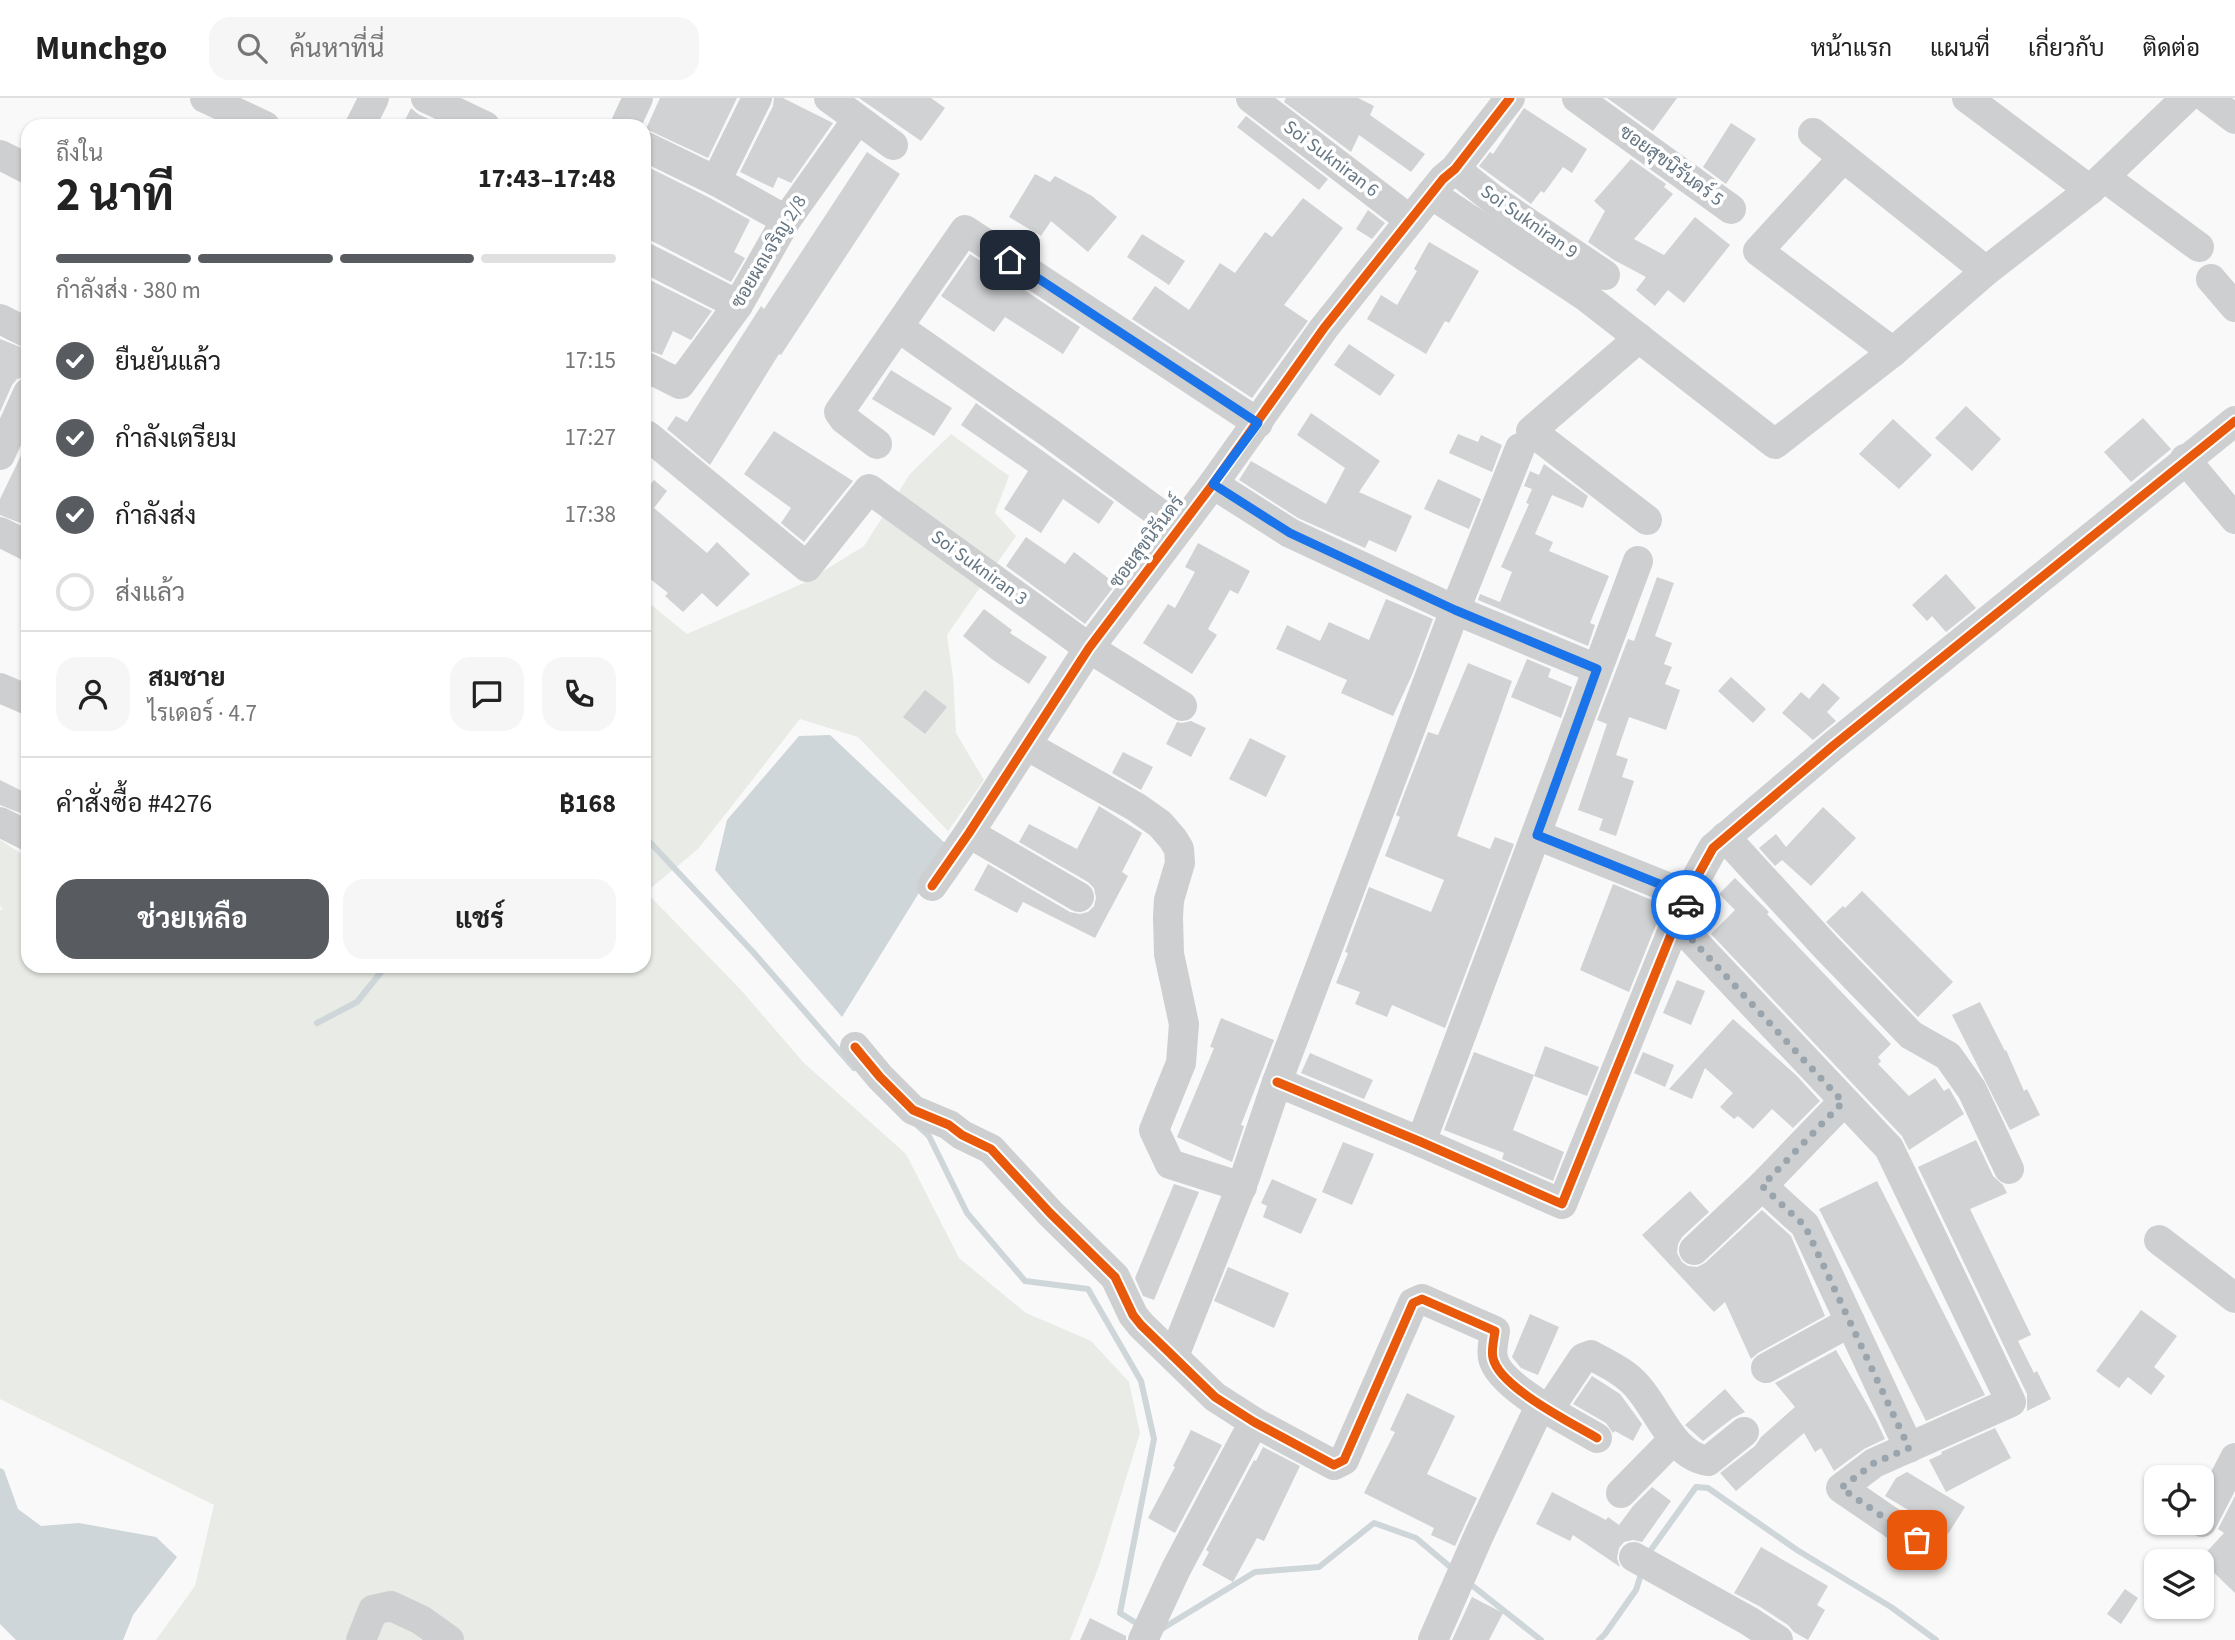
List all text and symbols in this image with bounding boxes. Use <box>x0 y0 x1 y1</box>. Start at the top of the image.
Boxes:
search box <box>209 17 699 80</box>
text: Munchgo <box>35 25 167 72</box>
icon: search <box>233 29 271 67</box>
text: ค้นหาที่นี่ <box>289 30 384 67</box>
text: หน้าแรก <box>1811 31 1892 66</box>
text: แผนที่ <box>1930 31 1990 66</box>
text: เกี่ยวกับ <box>2028 31 2105 66</box>
text: ติดต่อ <box>2143 31 2200 66</box>
street label: Soi Sukniran 6 <box>1278 114 1384 204</box>
street label: ซอยสุขนิรันดร์ 5 <box>1613 119 1729 213</box>
text: ถึงใน <box>56 137 103 170</box>
text: 17:43–17:48 <box>478 160 616 197</box>
text: 2 นาที <box>56 163 174 228</box>
street label: Soi Sukniran 9 <box>1475 178 1583 266</box>
street label: ซอยผถเจริญ 2/8 <box>725 190 813 314</box>
pin <box>980 230 1040 290</box>
icon: home <box>991 241 1029 279</box>
text: กำลังส่ง · 380 m <box>56 274 201 307</box>
icon: check <box>56 342 94 380</box>
text: ยืนยันแล้ว <box>115 343 221 380</box>
text: 17:15 <box>565 344 616 377</box>
icon: check <box>56 419 94 457</box>
text: กำลังเตรียม <box>115 420 237 457</box>
text: 17:27 <box>565 421 616 454</box>
street label: ซอยสุขนิรันดร์ <box>1103 490 1191 594</box>
icon: check <box>56 496 94 534</box>
text: กำลังส่ง <box>115 497 196 534</box>
text: 17:38 <box>565 498 616 531</box>
street label: Soi Sukniran 3 <box>925 524 1033 612</box>
text: ส่งแล้ว <box>115 574 185 611</box>
button: person <box>56 657 130 731</box>
button: chat <box>450 657 524 731</box>
button: phone <box>542 657 616 731</box>
text: สมชาย <box>148 659 225 696</box>
text: ไรเดอร์ · 4.7 <box>148 697 257 730</box>
text: คำสั่งซื้อ #4276 <box>56 785 212 822</box>
text: ฿168 <box>559 785 616 822</box>
courier <box>1651 870 1721 940</box>
button: ช่วยเหลือ <box>56 879 329 959</box>
button: แชร์ <box>343 879 616 959</box>
icon: car <box>1667 886 1705 924</box>
map controls <box>2144 1465 2214 1619</box>
button: locate <box>2144 1465 2214 1535</box>
pin <box>1887 1510 1947 1570</box>
icon: bag <box>1898 1521 1936 1559</box>
button: layers <box>2144 1549 2214 1619</box>

